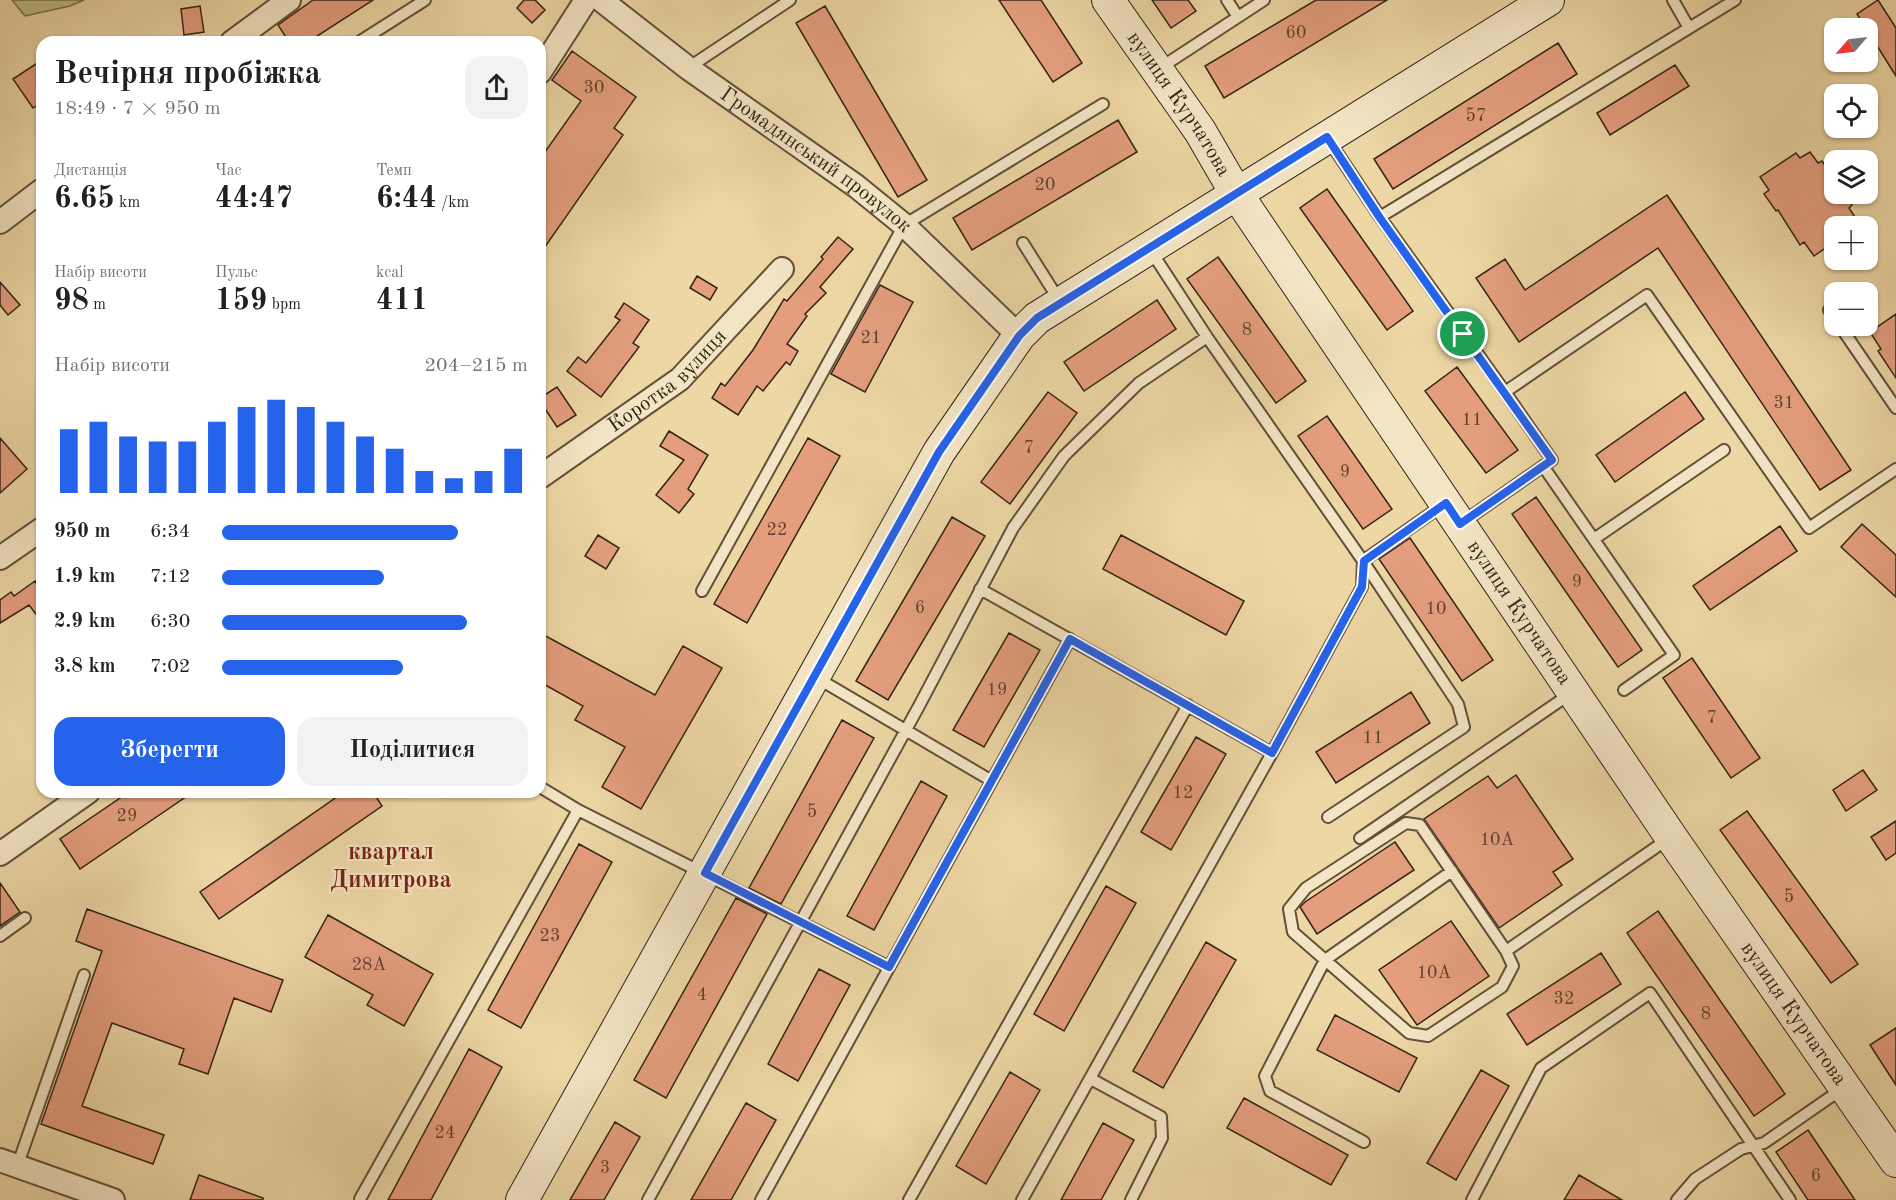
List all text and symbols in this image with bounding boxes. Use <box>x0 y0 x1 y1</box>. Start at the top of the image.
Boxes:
north arrow <box>1824 18 1878 72</box>
map controls <box>1824 18 1878 336</box>
house number: 60 <box>1286 24 1306 42</box>
street label: вулиця Курчатова <box>1123 28 1234 180</box>
button: share <box>465 56 528 119</box>
text: Вечірня пробіжка <box>54 58 321 91</box>
house number: 30 <box>584 79 604 97</box>
street label: Громадянський провулок <box>716 83 916 237</box>
button: locate <box>1824 84 1878 138</box>
text: 18:49 · 7 × 950 m <box>54 99 221 119</box>
house number: 57 <box>1466 107 1486 125</box>
button: layers <box>1824 150 1878 204</box>
text: Дистанція <box>54 163 127 179</box>
text: Час <box>215 163 242 179</box>
text: Темп <box>376 163 412 179</box>
house number: 20 <box>1035 176 1055 194</box>
text: 6.65 <box>54 184 115 214</box>
text: 44:47 <box>215 184 293 214</box>
text: 6:44 <box>376 184 437 214</box>
text: km <box>115 195 140 211</box>
text: /km <box>437 195 469 211</box>
button: + <box>1824 216 1878 270</box>
text: Набір висоти <box>54 265 147 281</box>
text: Пульс <box>215 265 258 281</box>
text: kcal <box>376 265 404 281</box>
button: − <box>1824 282 1878 336</box>
text: 98 <box>54 286 89 316</box>
text: 159 <box>215 286 267 316</box>
text: 411 <box>376 286 428 316</box>
text: m <box>89 297 106 313</box>
text: bpm <box>267 297 301 313</box>
pin <box>1437 308 1488 359</box>
icon: arrive <box>1446 317 1479 350</box>
house number: 8 <box>1242 321 1252 339</box>
street label: Коротка вулиця <box>604 325 731 436</box>
house number: 21 <box>861 329 881 347</box>
text: Набір висоти <box>54 356 170 376</box>
text: 204–215 m <box>425 356 528 376</box>
house number: 31 <box>1774 394 1794 412</box>
house number: 11 <box>1462 411 1482 429</box>
house number: 7 <box>1024 439 1034 457</box>
house number: 9 <box>1340 463 1350 481</box>
house number: 22 <box>767 521 787 539</box>
text: 950 m <box>54 522 110 542</box>
text: 6:34 <box>150 522 190 542</box>
street label: вулиця Курчатова <box>1463 536 1575 689</box>
text: 1.9 km <box>54 567 116 587</box>
text: 7:12 <box>150 567 190 587</box>
house number: 9 <box>1572 573 1582 591</box>
house number: 6 <box>915 599 925 617</box>
house number: 10 <box>1426 600 1446 618</box>
text: 2.9 km <box>54 612 116 632</box>
text: 6:30 <box>150 612 190 632</box>
text: 3.8 km <box>54 657 116 677</box>
text: 7:02 <box>150 657 190 677</box>
house number: 19 <box>987 681 1007 699</box>
house number: 7 <box>1707 709 1717 727</box>
button: Зберегти <box>54 717 285 786</box>
button: Поділитися <box>297 717 528 786</box>
house number: 11 <box>1363 729 1383 747</box>
house number: 12 <box>1173 784 1193 802</box>
house number: 5 <box>807 803 817 821</box>
house number: 29 <box>117 807 137 825</box>
house number: 10А <box>1480 831 1515 849</box>
district label: квартал Димитрова <box>330 841 452 893</box>
house number: 5 <box>1784 888 1794 906</box>
house number: 23 <box>540 927 560 945</box>
street label: вулиця Курчатова <box>1737 938 1851 1089</box>
house number: 28А <box>352 956 387 974</box>
house number: 10А <box>1417 964 1452 982</box>
house number: 4 <box>697 986 707 1004</box>
house number: 32 <box>1554 990 1574 1008</box>
house number: 8 <box>1701 1005 1711 1023</box>
house number: 24 <box>435 1124 455 1142</box>
house number: 3 <box>600 1159 610 1177</box>
house number: 6 <box>1811 1167 1821 1185</box>

